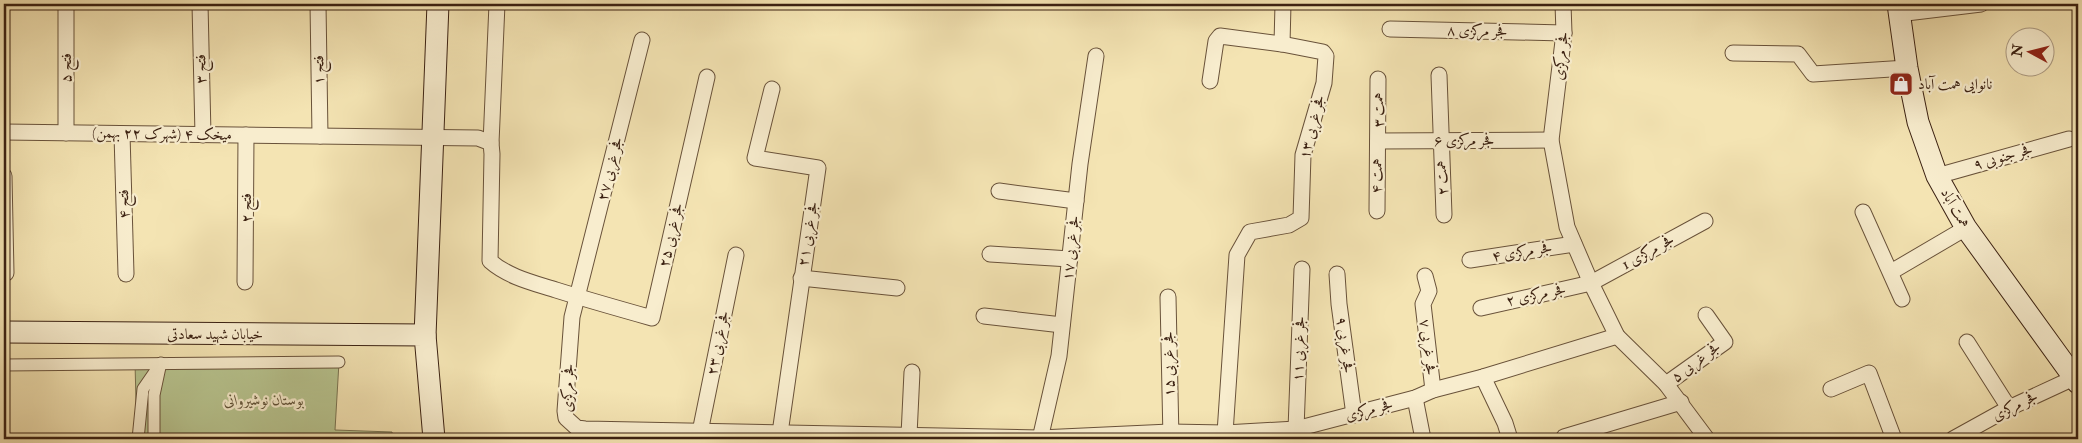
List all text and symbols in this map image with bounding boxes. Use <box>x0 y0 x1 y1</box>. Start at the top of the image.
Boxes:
street label: فجر مرکزی ۸ <box>1447 21 1507 42</box>
north arrow <box>2004 28 2054 78</box>
street label: فجر مرکزی <box>1549 31 1574 81</box>
text: N <box>2008 43 2027 59</box>
street label: فتح ۵ <box>57 53 80 83</box>
street label: فتح ۳ <box>191 54 215 84</box>
street label: فتح ۱ <box>309 55 333 85</box>
shop icon: نانوایی همت آباد <box>1888 71 1914 97</box>
place label: نانوایی همت آباد <box>1918 75 1993 94</box>
street label: همت ۳ <box>1369 92 1388 128</box>
street label: فجر غربی ۱۳ <box>1295 93 1330 161</box>
street label: (شهرک ۲۲ بهمن) میخک ۴ <box>92 123 232 145</box>
street label: فجر مرکزی ۶ <box>1434 131 1494 151</box>
street label: فجر غربی ۲۷ <box>593 135 628 203</box>
street label: فجر جنوبی ۹ <box>1971 139 2035 176</box>
street label: همت ۴ <box>1367 158 1387 194</box>
street label: همت ۲ <box>1432 160 1452 196</box>
street label: همت آباد <box>1936 185 1974 231</box>
street label: فتح ۴ <box>114 189 138 219</box>
street label: فتح ۲ <box>237 193 260 223</box>
street label: فجر غربی ۲۱ <box>793 200 823 268</box>
street label: فجر غربی ۲۵ <box>654 201 689 269</box>
street label: فجر غربی ۱۷ <box>1058 214 1085 282</box>
street label: فجر مرکزی 1 <box>1618 230 1678 275</box>
street label: فجر مرکزی ۴ <box>1491 238 1554 267</box>
street label: فجر مرکزی ۲ <box>1504 279 1568 312</box>
street label: فجر غربی ۲۳ <box>702 309 735 377</box>
street label: فجر غربی ۱۱ <box>1288 316 1311 382</box>
street label: فجر غربی ۹ <box>1331 316 1358 375</box>
street label: فجر غربی ۷ <box>1414 318 1441 376</box>
street label: خیابان شهید سعادتی <box>167 325 263 344</box>
street label: فجر غربی ۱۵ <box>1159 331 1180 397</box>
street label: فجر غربی ۵ <box>1668 337 1725 387</box>
street label: فجر مرکزی <box>558 363 579 413</box>
street label: فجر مرکزی <box>1989 386 2041 426</box>
park label: بوستان نوشیروانی <box>224 391 304 410</box>
street label: فجر مرکزی <box>1343 395 1395 426</box>

